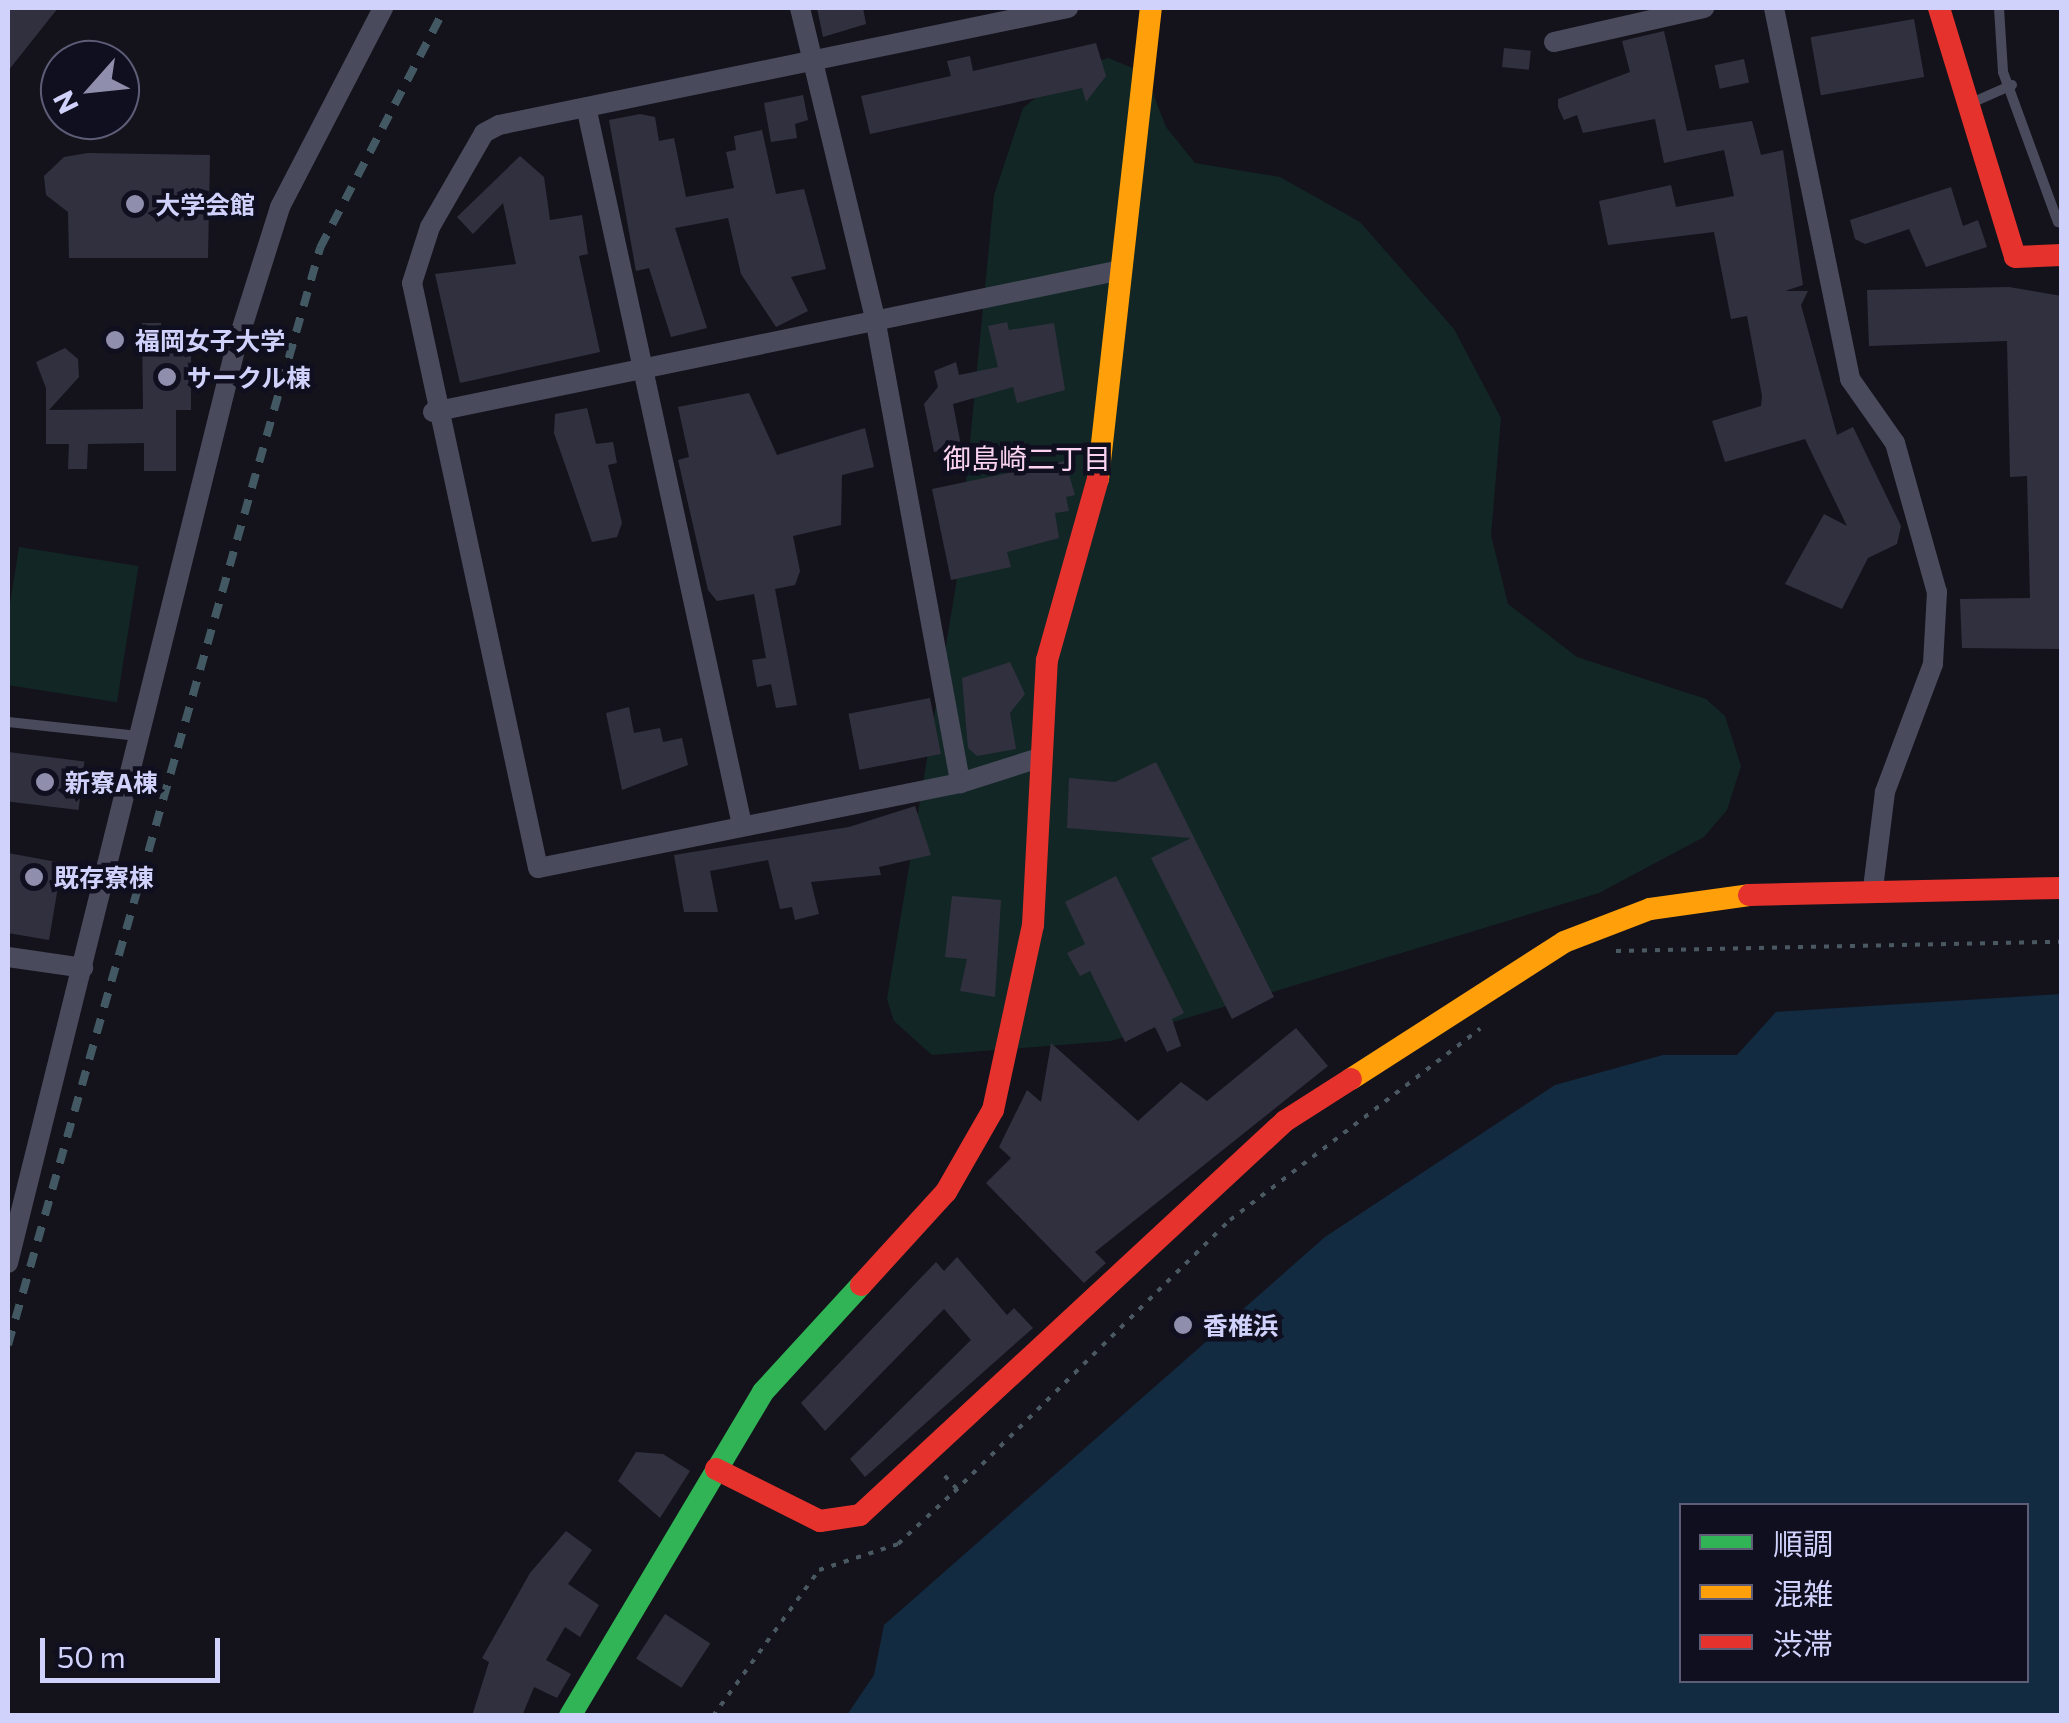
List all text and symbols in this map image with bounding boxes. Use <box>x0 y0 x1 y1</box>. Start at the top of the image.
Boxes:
north arrow <box>40 40 140 140</box>
text: N <box>45 86 85 120</box>
place label: 大学会館 <box>155 189 255 219</box>
marker: 大学会館 <box>124 193 146 215</box>
place label: 福岡女子大学 <box>135 325 285 355</box>
marker: 福岡女子大学 <box>104 329 126 351</box>
place label: サークル棟 <box>187 362 312 392</box>
marker: サークル棟 <box>156 366 178 388</box>
district label: 御島崎二丁目 <box>943 441 1111 475</box>
place label: 新寮A棟 <box>65 767 158 797</box>
marker: 新寮A棟 <box>34 771 56 793</box>
place label: 既存寮棟 <box>54 862 154 892</box>
marker: 既存寮棟 <box>23 866 45 888</box>
place label: 香椎浜 <box>1203 1310 1278 1340</box>
marker: 香椎浜 <box>1172 1314 1194 1336</box>
legend <box>1679 1503 2029 1683</box>
text: 順調 <box>1773 1524 1833 1561</box>
text: 混雑 <box>1773 1574 1833 1611</box>
scale bar <box>45 1618 225 1680</box>
text: 渋滞 <box>1773 1624 1833 1661</box>
text: 50 m <box>57 1637 126 1674</box>

